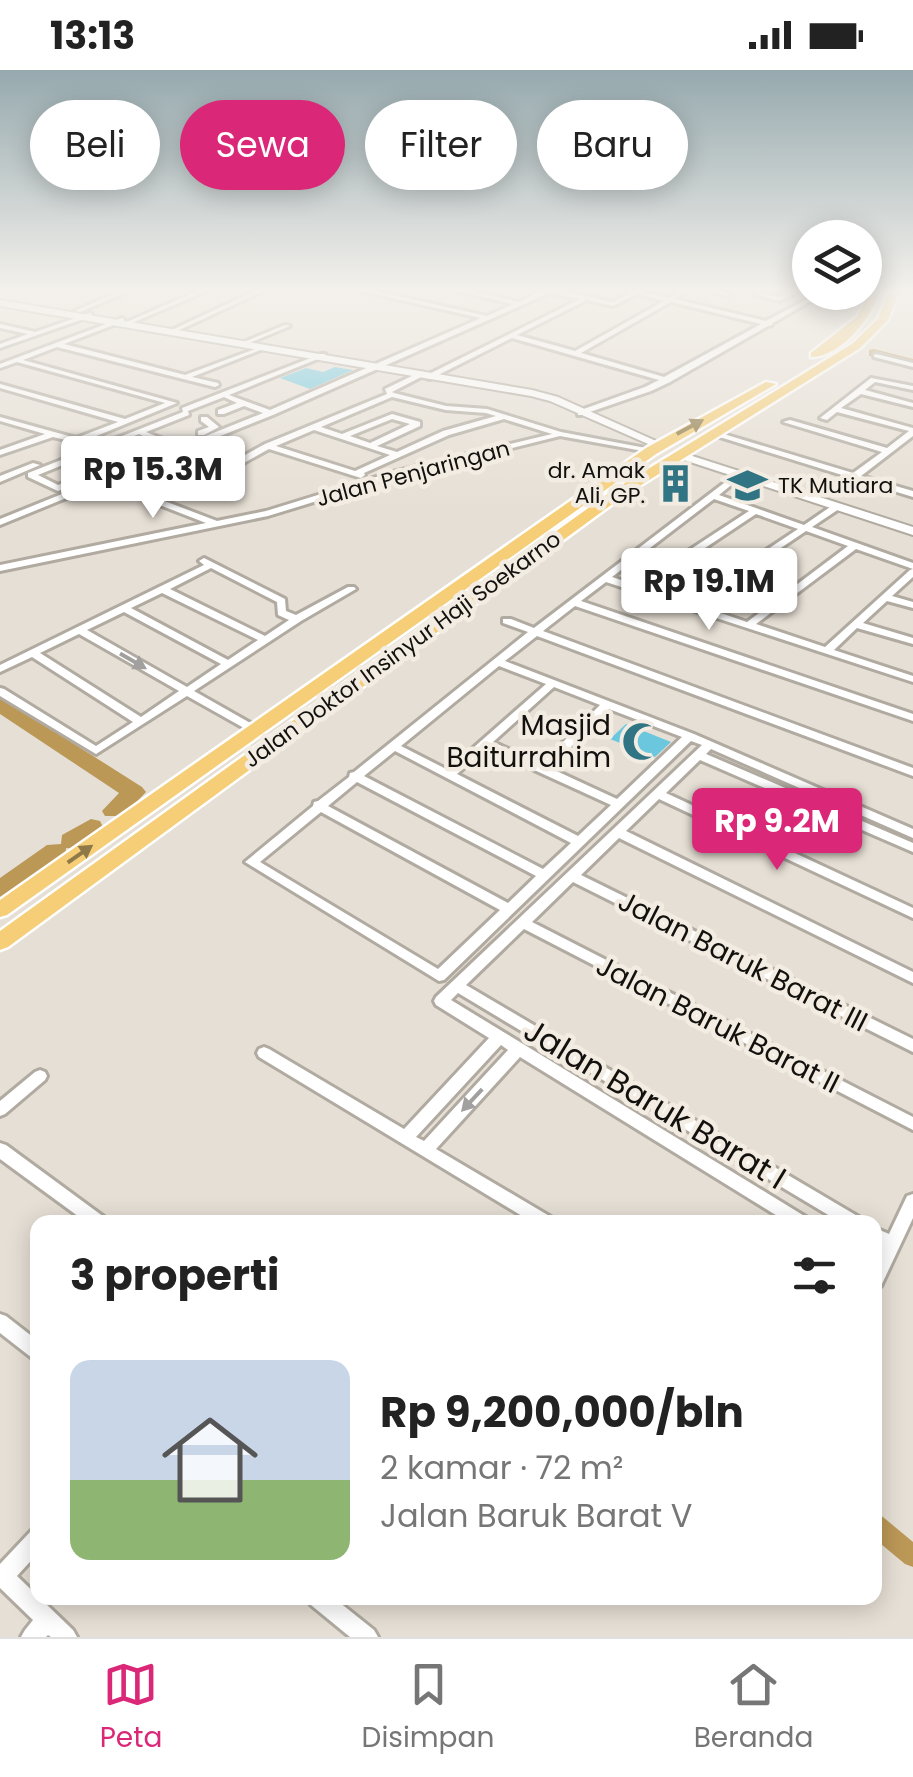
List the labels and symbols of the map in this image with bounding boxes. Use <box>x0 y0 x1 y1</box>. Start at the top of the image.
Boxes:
one-way arrow <box>676 419 705 436</box>
street label: Jalan Penjaringan <box>313 433 513 514</box>
pin: Rp 15.3M <box>50 436 256 521</box>
place label: dr. Amak Ali, GP. <box>548 455 646 511</box>
building icon: dr. Amak Ali, GP. <box>654 462 696 504</box>
school or university icon: TK Mutiara <box>727 464 769 506</box>
place label: TK Mutiara <box>778 470 893 501</box>
street label: Jalan Doktor Insinyur Haji Soekarno <box>237 524 567 775</box>
pin: Rp 19.1M <box>606 548 812 633</box>
one-way arrow <box>119 651 147 669</box>
place label: Masjid Baiturrahim <box>446 706 611 777</box>
mosque icon: Masjid Baiturrahim <box>620 720 662 762</box>
pin: Rp 9.2M <box>685 788 869 873</box>
one-way arrow <box>66 845 93 864</box>
street label: Jalan Baruk Barat III <box>613 884 873 1038</box>
street label: Jalan Baruk Barat II <box>591 948 845 1100</box>
street label: Jalan Baruk Barat I <box>516 1007 795 1200</box>
one-way arrow <box>461 1088 484 1112</box>

